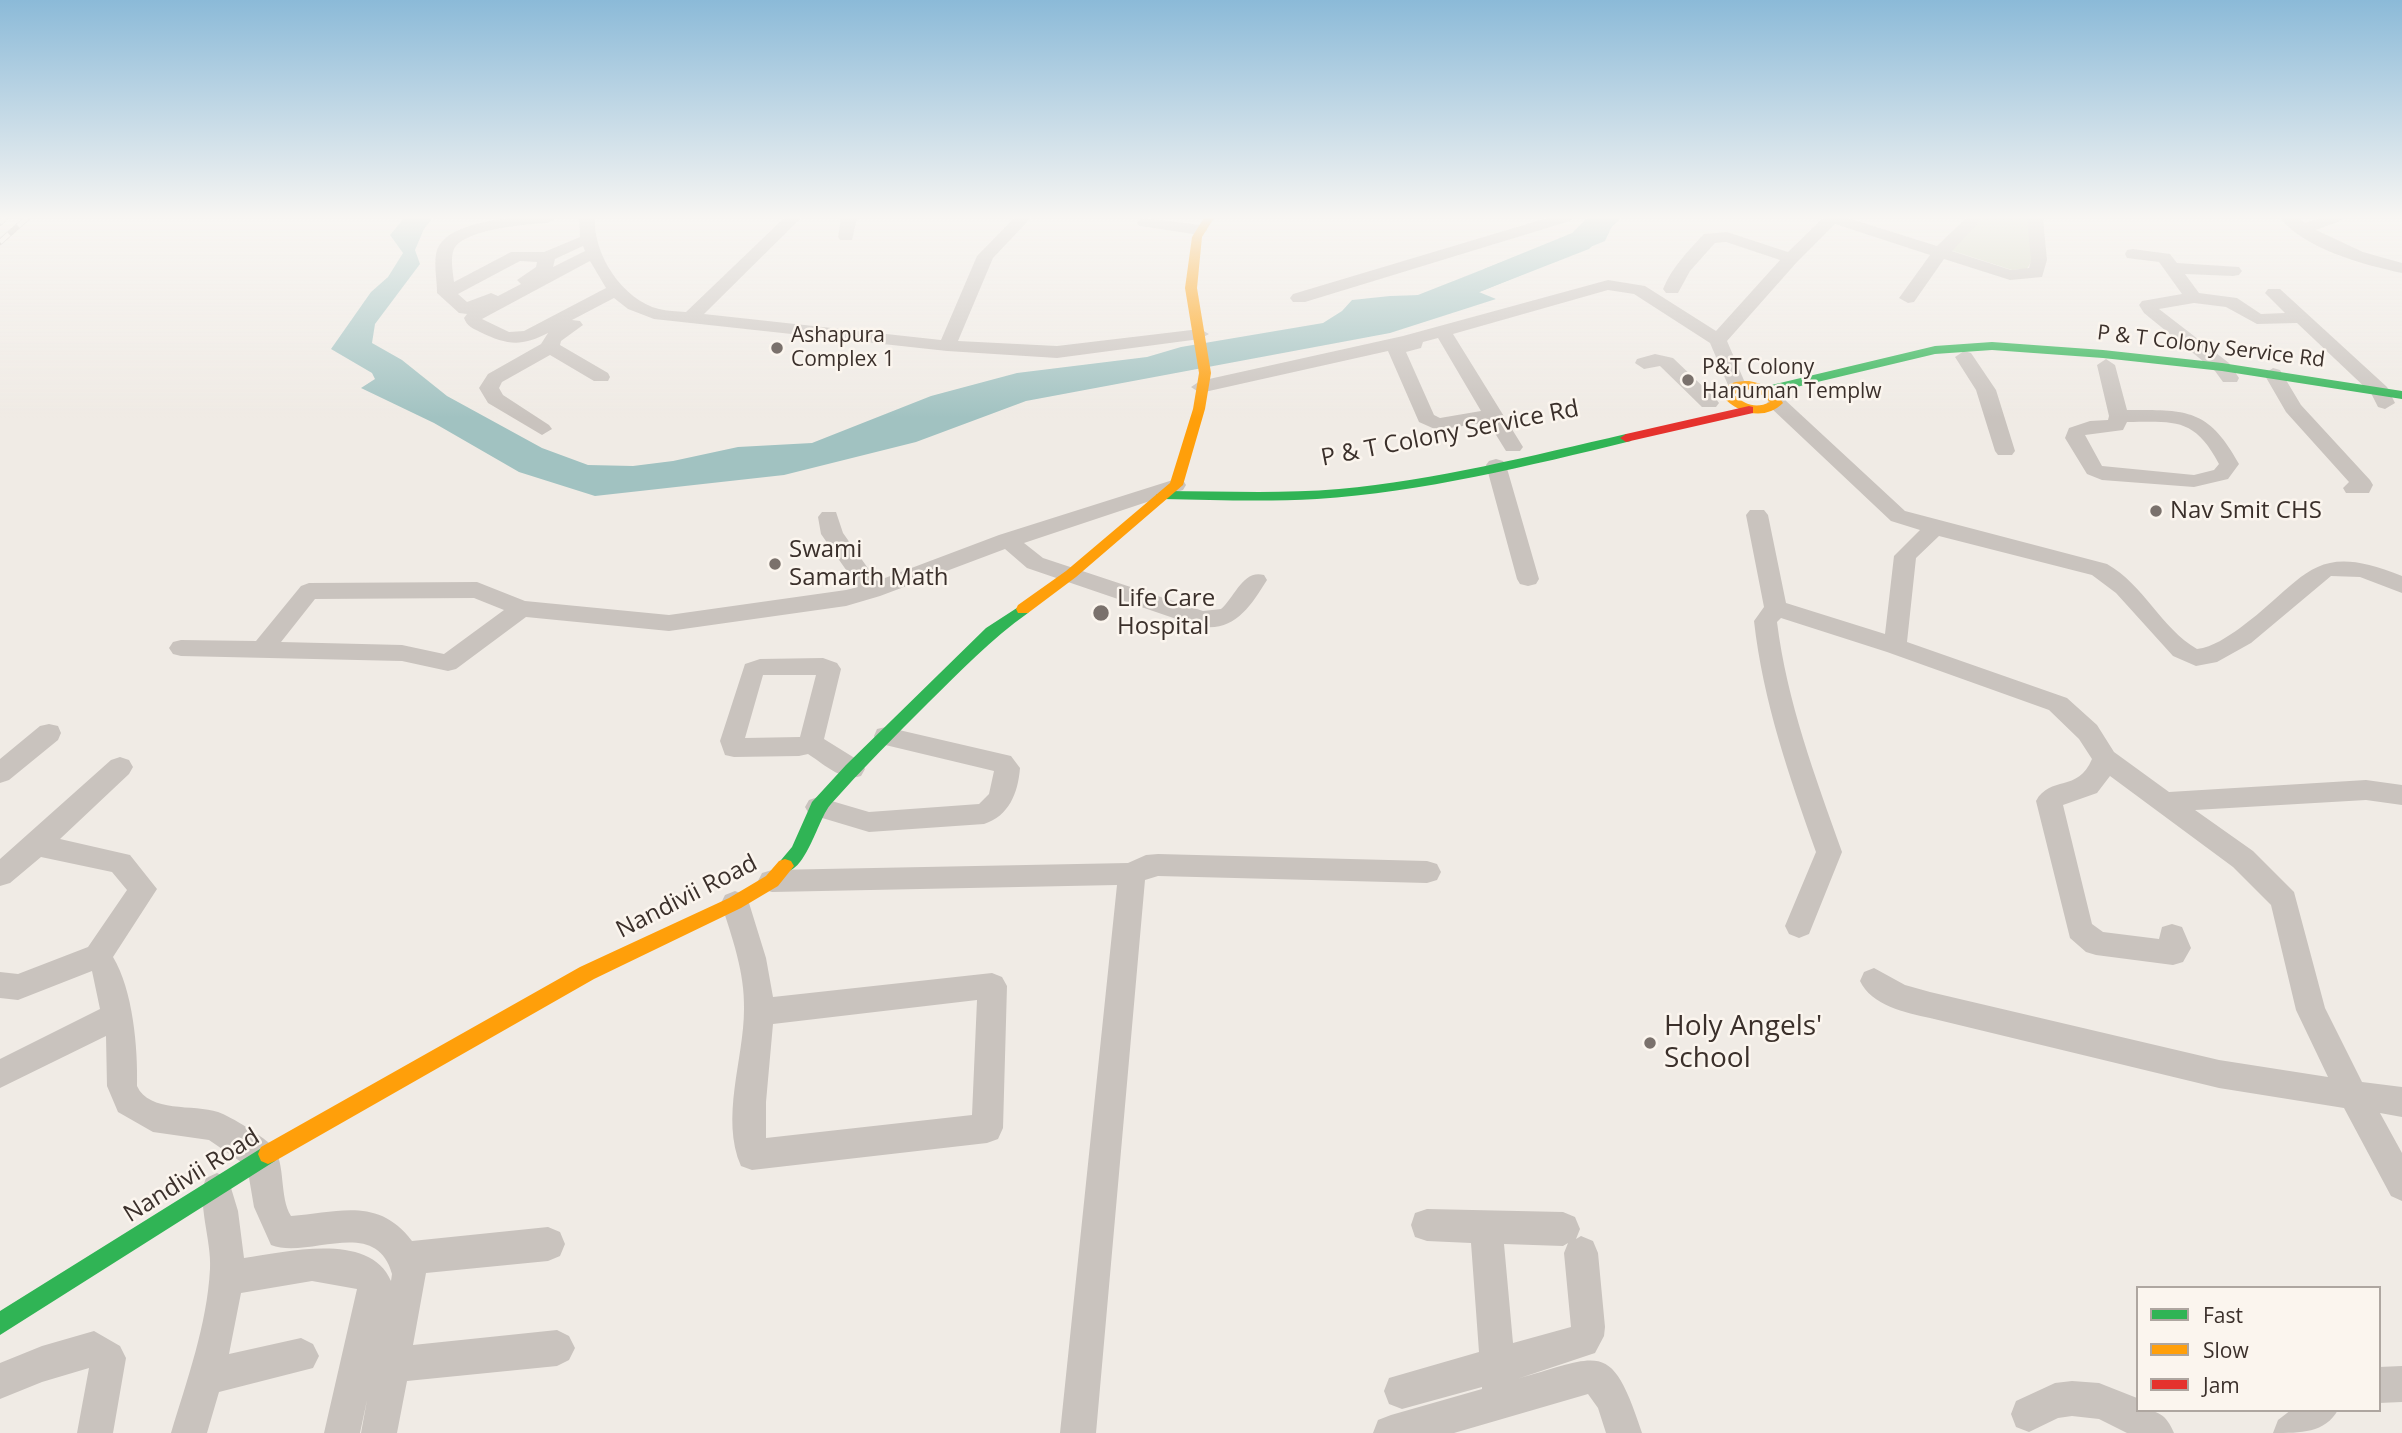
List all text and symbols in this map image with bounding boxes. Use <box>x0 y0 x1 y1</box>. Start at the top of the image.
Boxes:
street label: P & T Colony Service Rd <box>2096 321 2326 373</box>
place label: Ashapura Complex 1 <box>791 323 895 373</box>
marker: Ashapura Complex 1 <box>769 340 785 356</box>
place label: P&T Colony Hanuman Templw <box>1702 355 1882 405</box>
marker: P&T Colony Hanuman Templw <box>1680 372 1696 388</box>
street label: P & T Colony Service Rd <box>1319 395 1581 473</box>
place label: Nav Smit CHS <box>2170 497 2322 525</box>
marker: Nav Smit CHS <box>2148 503 2164 519</box>
place label: Swami Samarth Math <box>789 536 949 592</box>
marker: Swami Samarth Math <box>767 556 783 572</box>
place label: Life Care Hospital <box>1117 585 1215 641</box>
marker: Life Care Hospital <box>1091 603 1111 623</box>
street label: Nandivii Road <box>612 849 762 945</box>
place label: Holy Angels' School <box>1664 1010 1822 1076</box>
marker: Holy Angels' School <box>1642 1035 1658 1051</box>
street label: Nandivii Road <box>119 1123 265 1229</box>
legend <box>2136 1286 2381 1412</box>
text: Fast <box>2203 1301 2243 1329</box>
text: Slow <box>2203 1336 2249 1364</box>
text: Jam <box>2203 1371 2240 1399</box>

